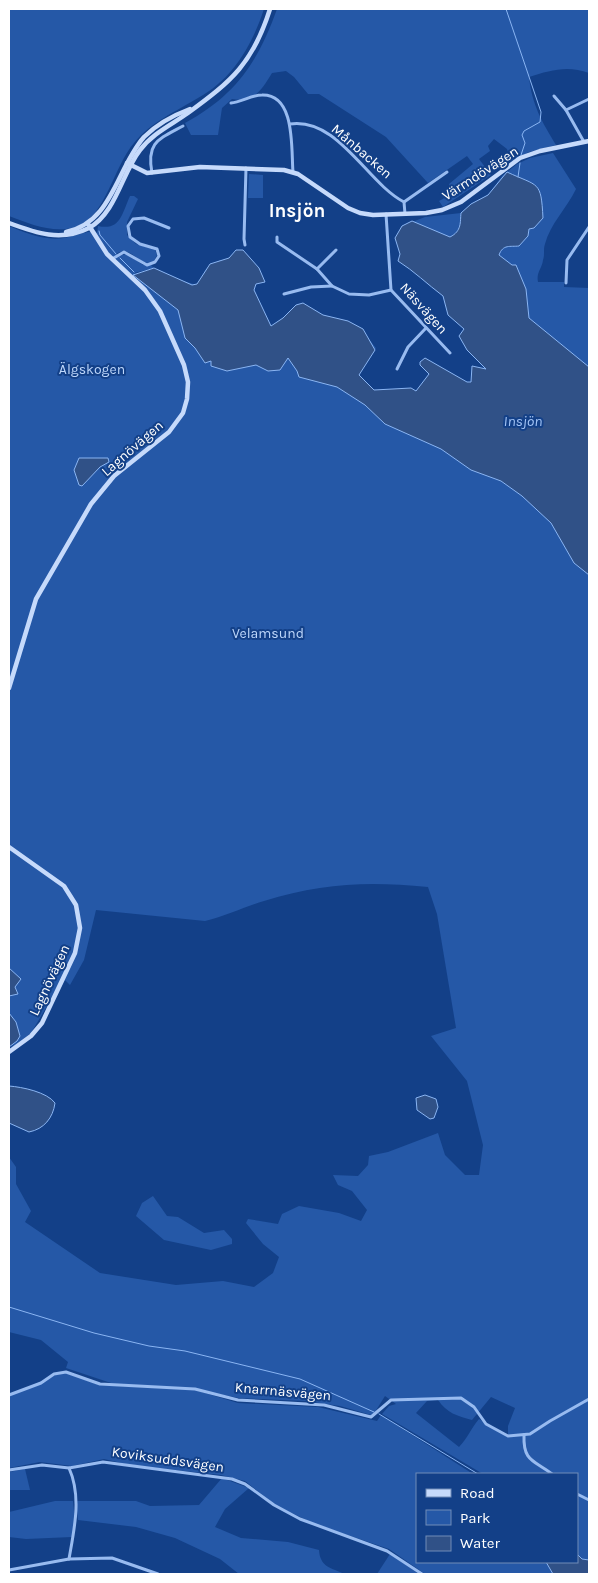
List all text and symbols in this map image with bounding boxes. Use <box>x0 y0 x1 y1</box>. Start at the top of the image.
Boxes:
street label: Månbacken <box>328 120 395 182</box>
street label: Värmdövägen <box>439 142 522 204</box>
district label: Insjön <box>269 200 325 222</box>
street label: Näsvägen <box>396 279 451 337</box>
park label: Älgskogen <box>59 361 125 378</box>
water label: Insjön <box>504 412 542 430</box>
street label: Lagnövägen <box>98 417 167 480</box>
park label: Velamsund <box>232 625 304 642</box>
street label: Lagnövägen <box>26 942 73 1018</box>
street label: Knarrnäsvägen <box>234 1379 332 1404</box>
street label: Koviksuddsvägen <box>111 1443 225 1476</box>
legend <box>416 1473 578 1563</box>
text: Road <box>460 1484 495 1502</box>
text: Park <box>460 1509 490 1527</box>
text: Water <box>460 1534 501 1552</box>

